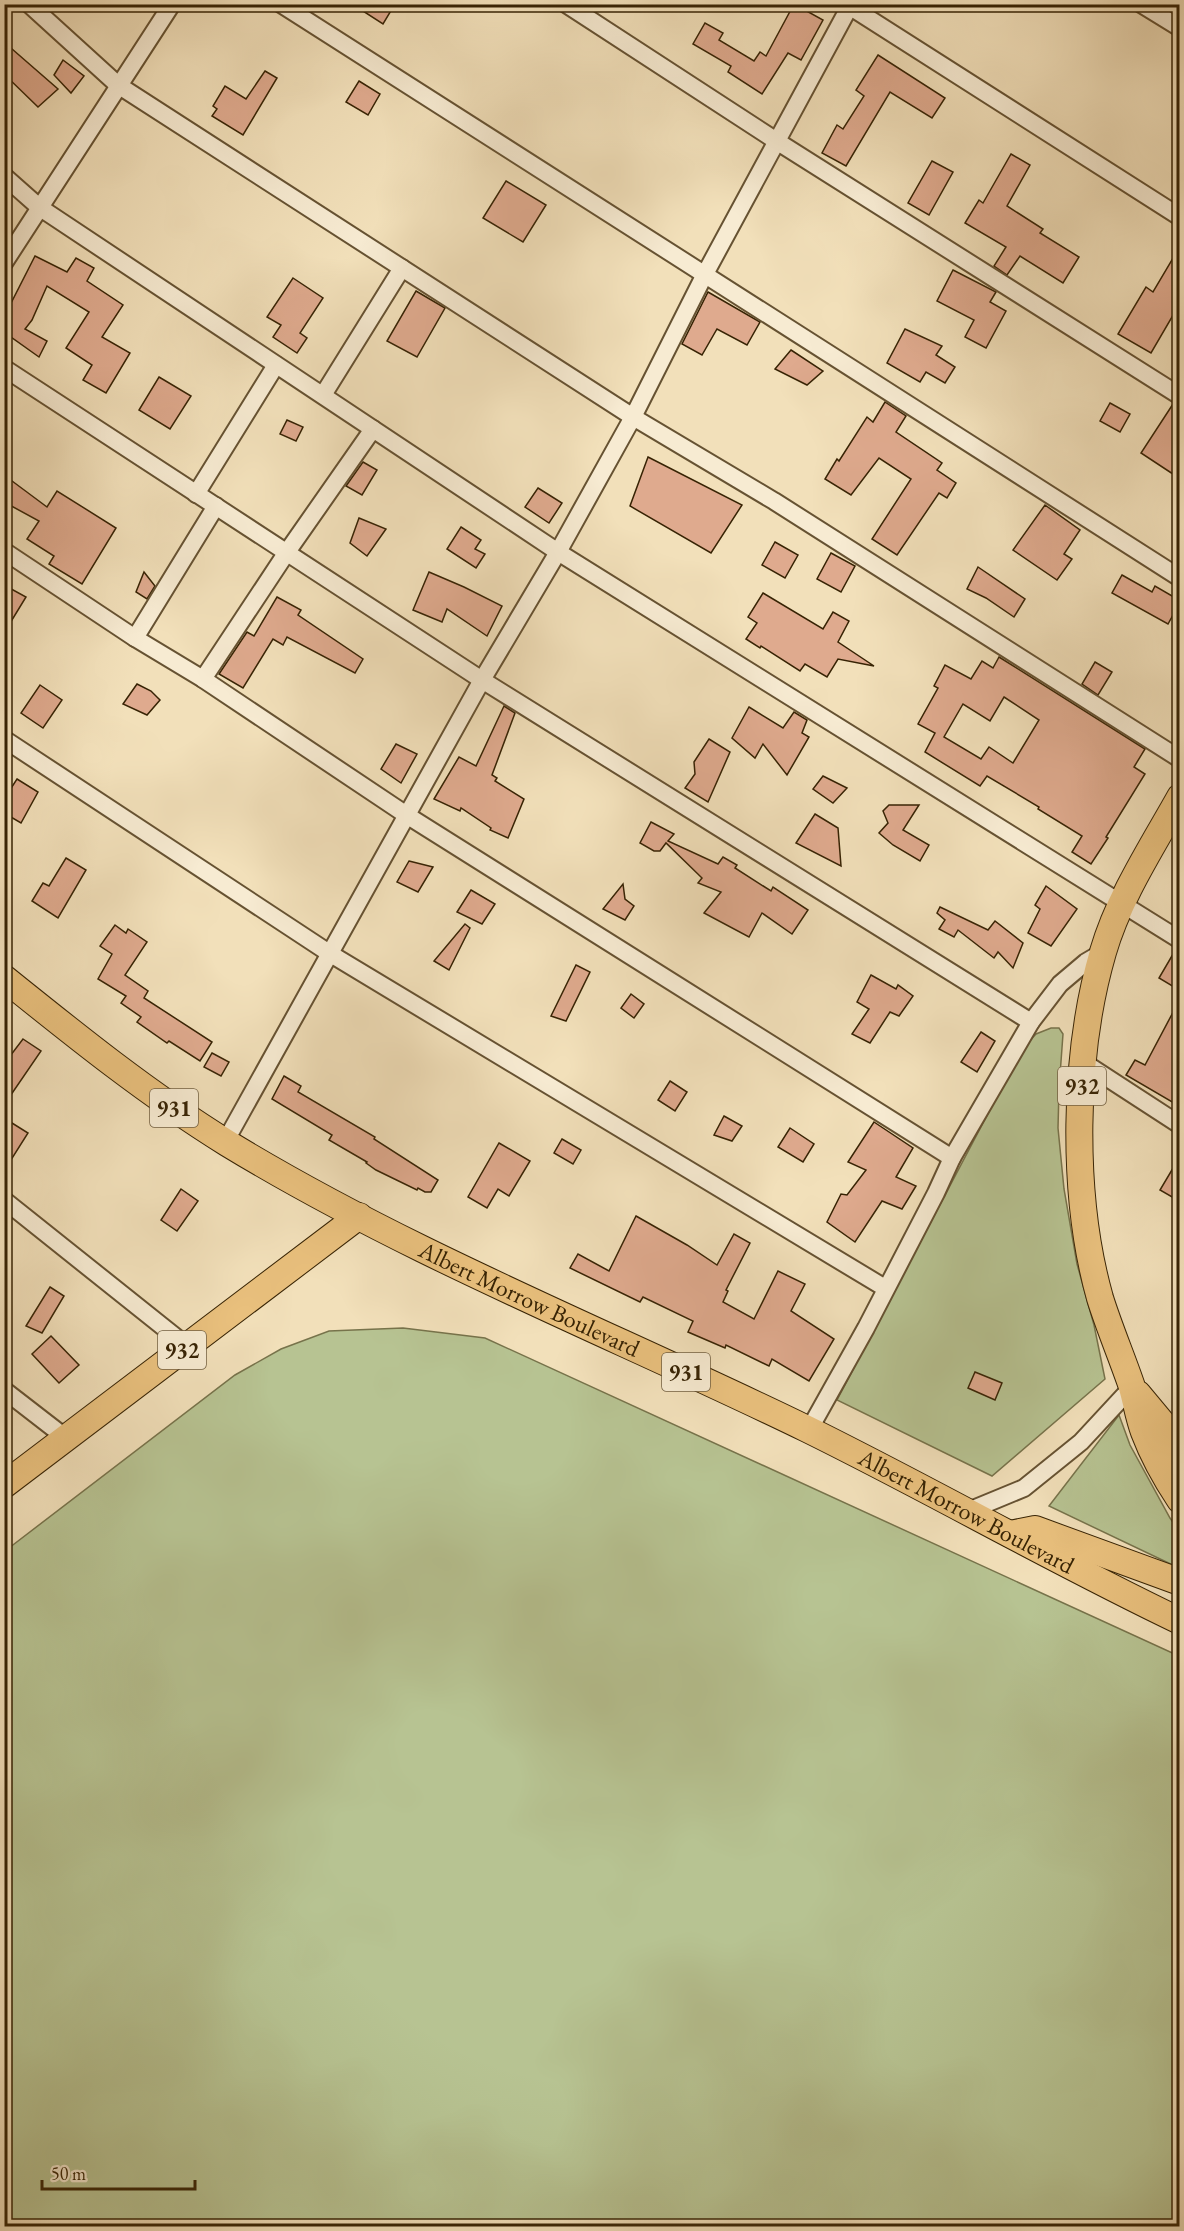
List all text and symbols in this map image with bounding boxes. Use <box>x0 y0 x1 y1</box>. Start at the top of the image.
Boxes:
road number: 932 <box>1058 1067 1106 1105</box>
road number: 931 <box>150 1089 198 1127</box>
street label: Albert Morrow Boulevard <box>413 1233 645 1364</box>
road number: 932 <box>158 1331 206 1369</box>
road number: 931 <box>662 1353 710 1391</box>
street label: Albert Morrow Boulevard <box>852 1441 1081 1581</box>
scale bar <box>42 2153 195 2191</box>
text: 50 m <box>51 2162 86 2185</box>

